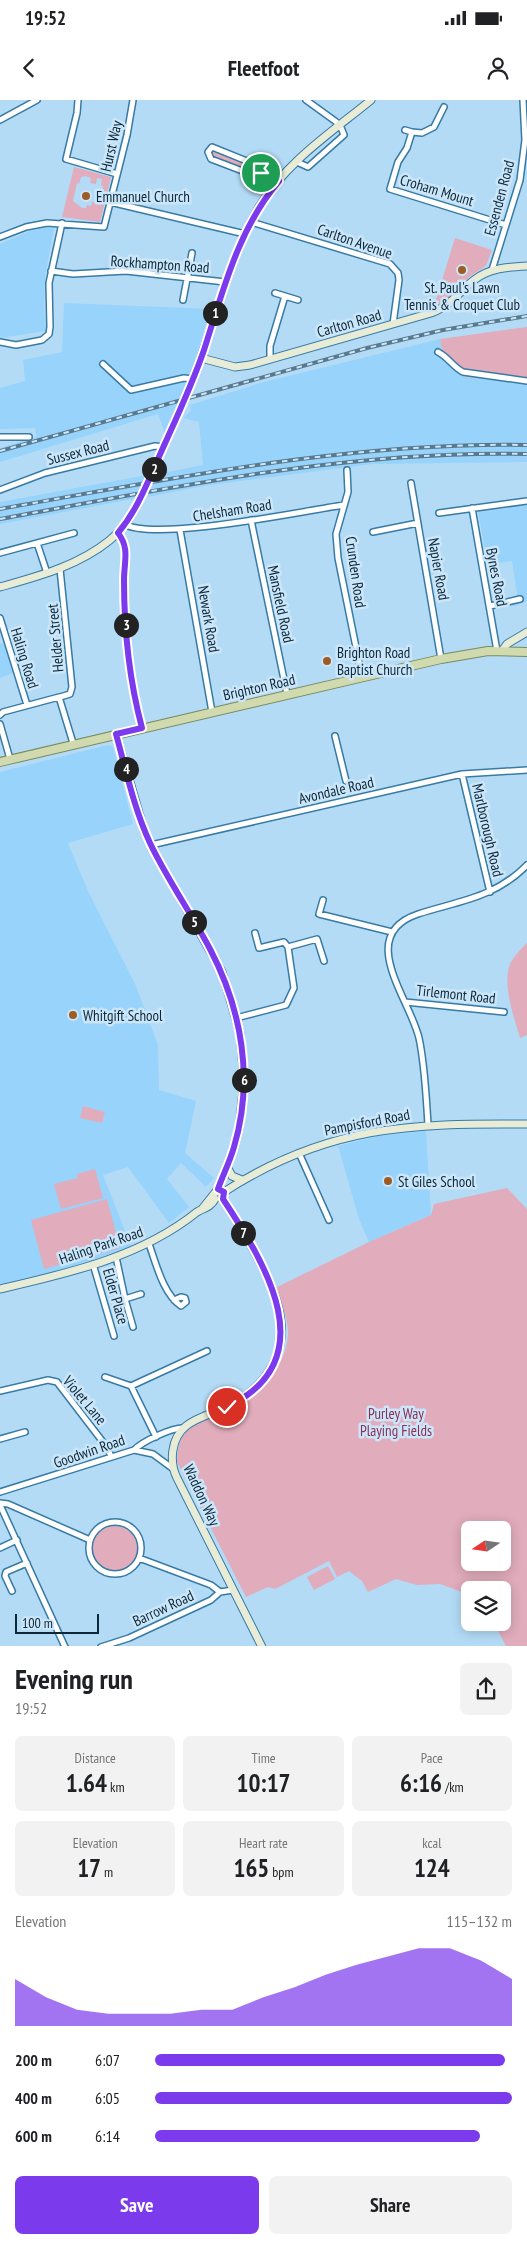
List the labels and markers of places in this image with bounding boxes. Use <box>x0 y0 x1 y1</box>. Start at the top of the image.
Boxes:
pin <box>240 152 282 194</box>
place label: Emmanuel Church <box>96 187 190 206</box>
marker: Emmanuel Church <box>80 190 92 202</box>
marker: St. Paul's Lawn Tennis & Croquet Club <box>456 264 468 276</box>
place label: St. Paul's Lawn Tennis & Croquet Club <box>404 278 520 314</box>
pin: 1 <box>202 300 228 326</box>
pin: 2 <box>142 456 166 482</box>
pin: 3 <box>114 612 138 638</box>
place label: Brighton Road Baptist Church <box>337 643 412 679</box>
marker: Brighton Road Baptist Church <box>321 655 333 667</box>
pin: 4 <box>114 756 138 782</box>
pin: 5 <box>182 910 206 934</box>
place label: Whitgift School <box>83 1006 163 1025</box>
marker: Whitgift School <box>67 1009 79 1021</box>
pin: 6 <box>232 1068 256 1092</box>
place label: St Giles School <box>398 1172 476 1191</box>
marker: St Giles School <box>382 1175 394 1187</box>
pin: 7 <box>230 1220 256 1246</box>
pin <box>206 1386 248 1428</box>

